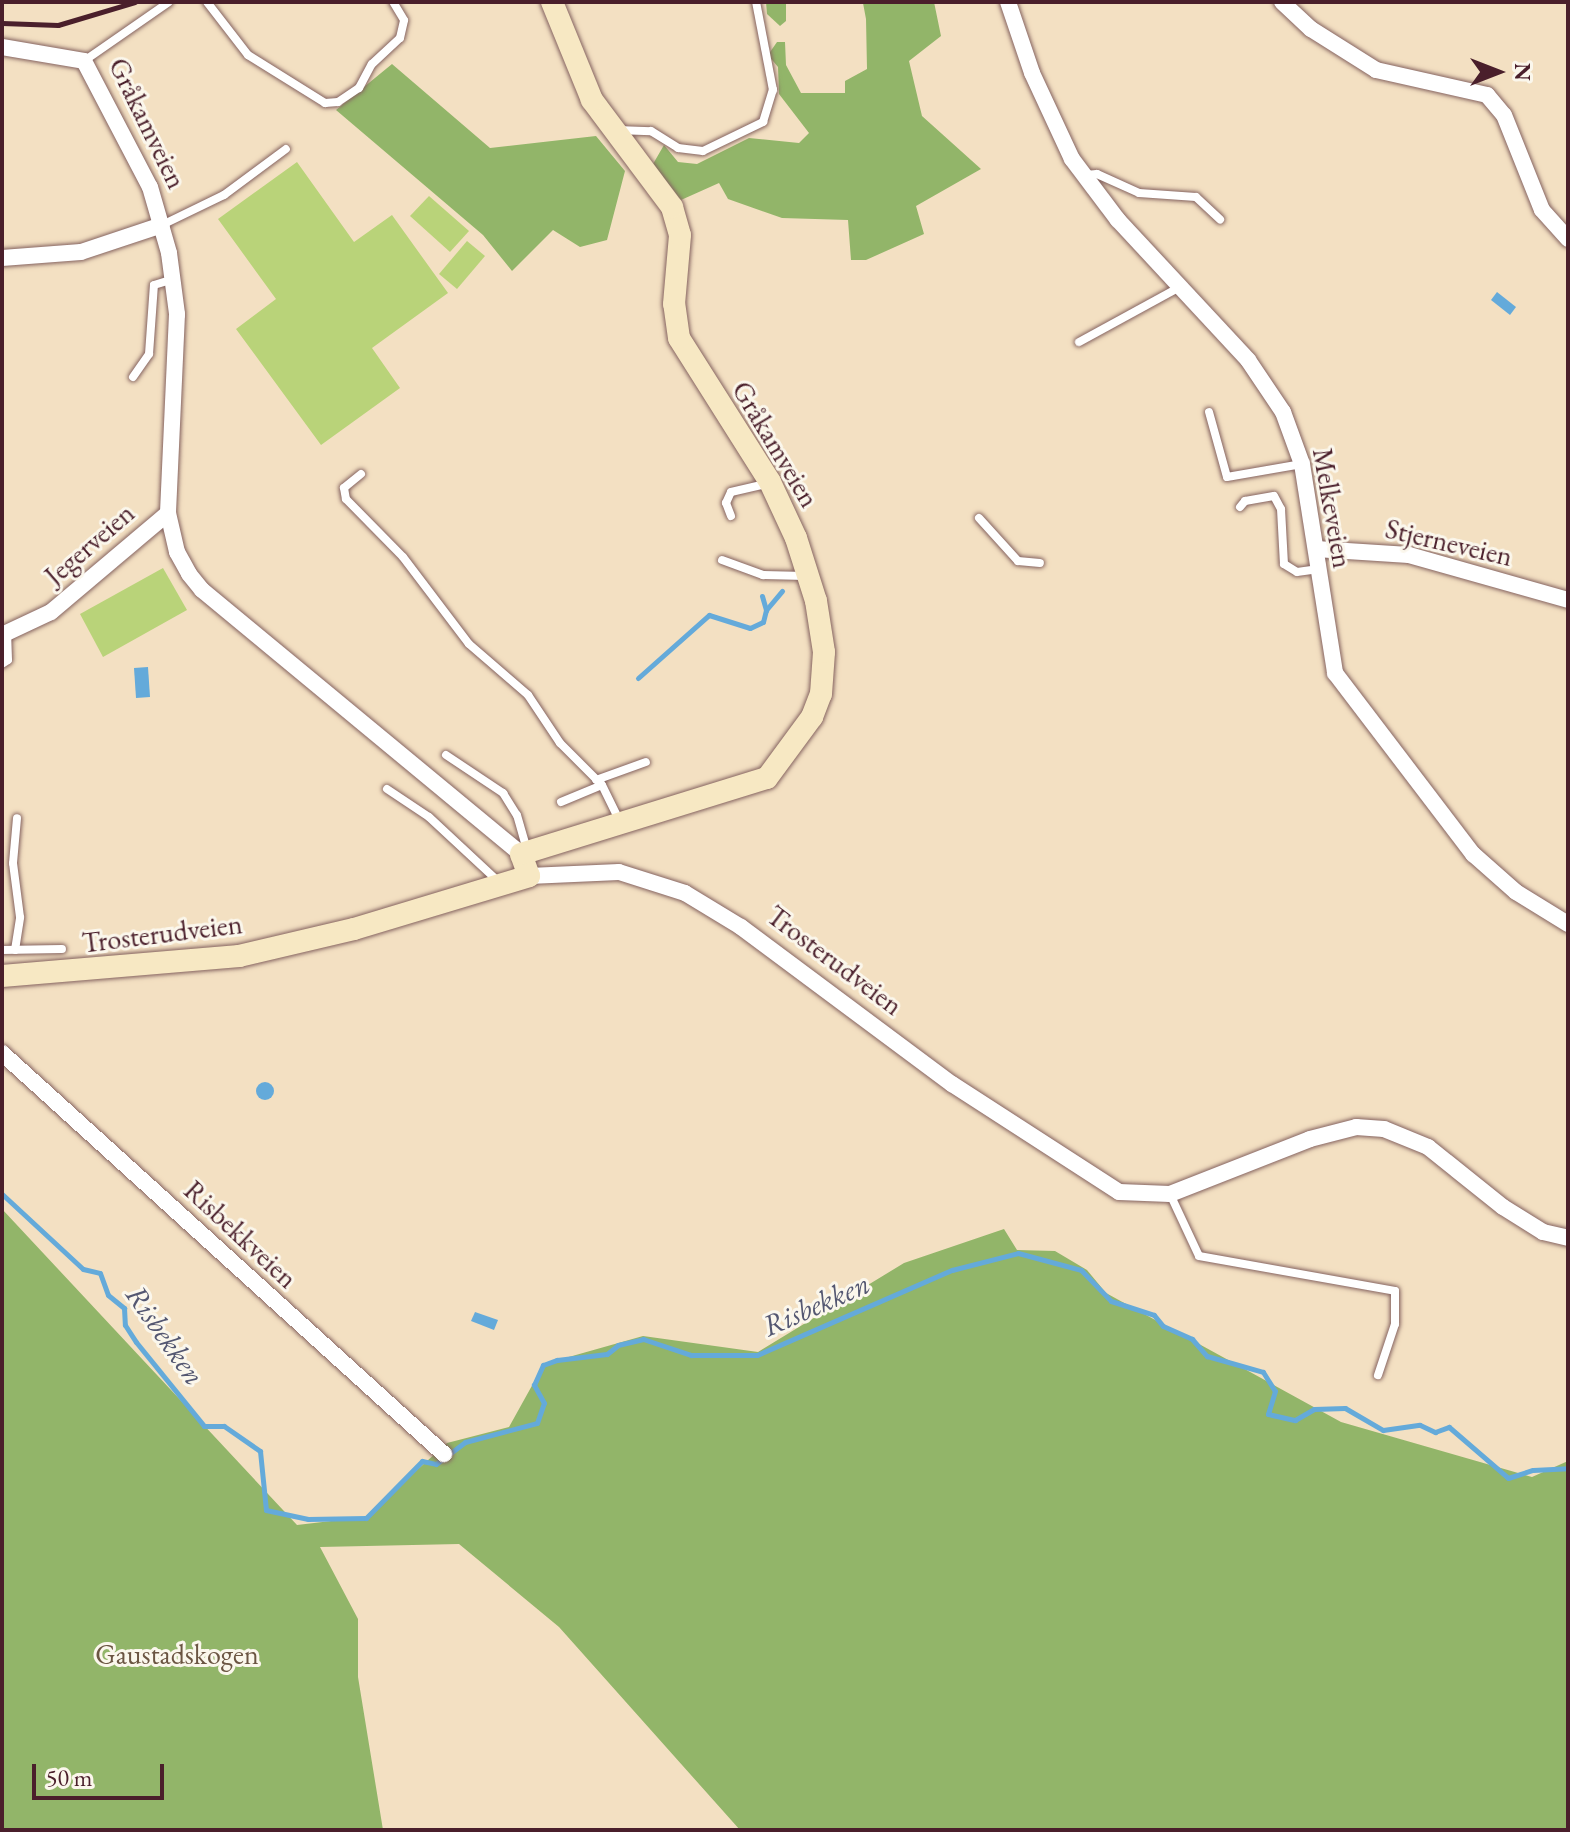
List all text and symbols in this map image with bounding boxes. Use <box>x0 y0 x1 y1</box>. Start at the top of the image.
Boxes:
north arrow <box>1458 32 1538 112</box>
street label: Gråkamveien <box>102 52 194 194</box>
text: N <box>1508 63 1537 81</box>
street label: Gråkamveien <box>725 375 827 513</box>
street label: Melkeveien <box>1306 445 1360 571</box>
street label: Jegerveien <box>37 496 141 592</box>
street label: Stjerneveien <box>1382 511 1516 573</box>
street label: Trosterudveien <box>760 898 910 1022</box>
street label: Trosterudveien <box>80 906 244 960</box>
street label: Risbekkveien <box>177 1173 305 1295</box>
water label: Risbekken <box>757 1265 875 1345</box>
water label: Risbekken <box>118 1278 212 1392</box>
park label: Gaustadskogen <box>95 1637 259 1671</box>
scale bar <box>36 1748 168 1798</box>
text: 50 m <box>46 1762 93 1793</box>

